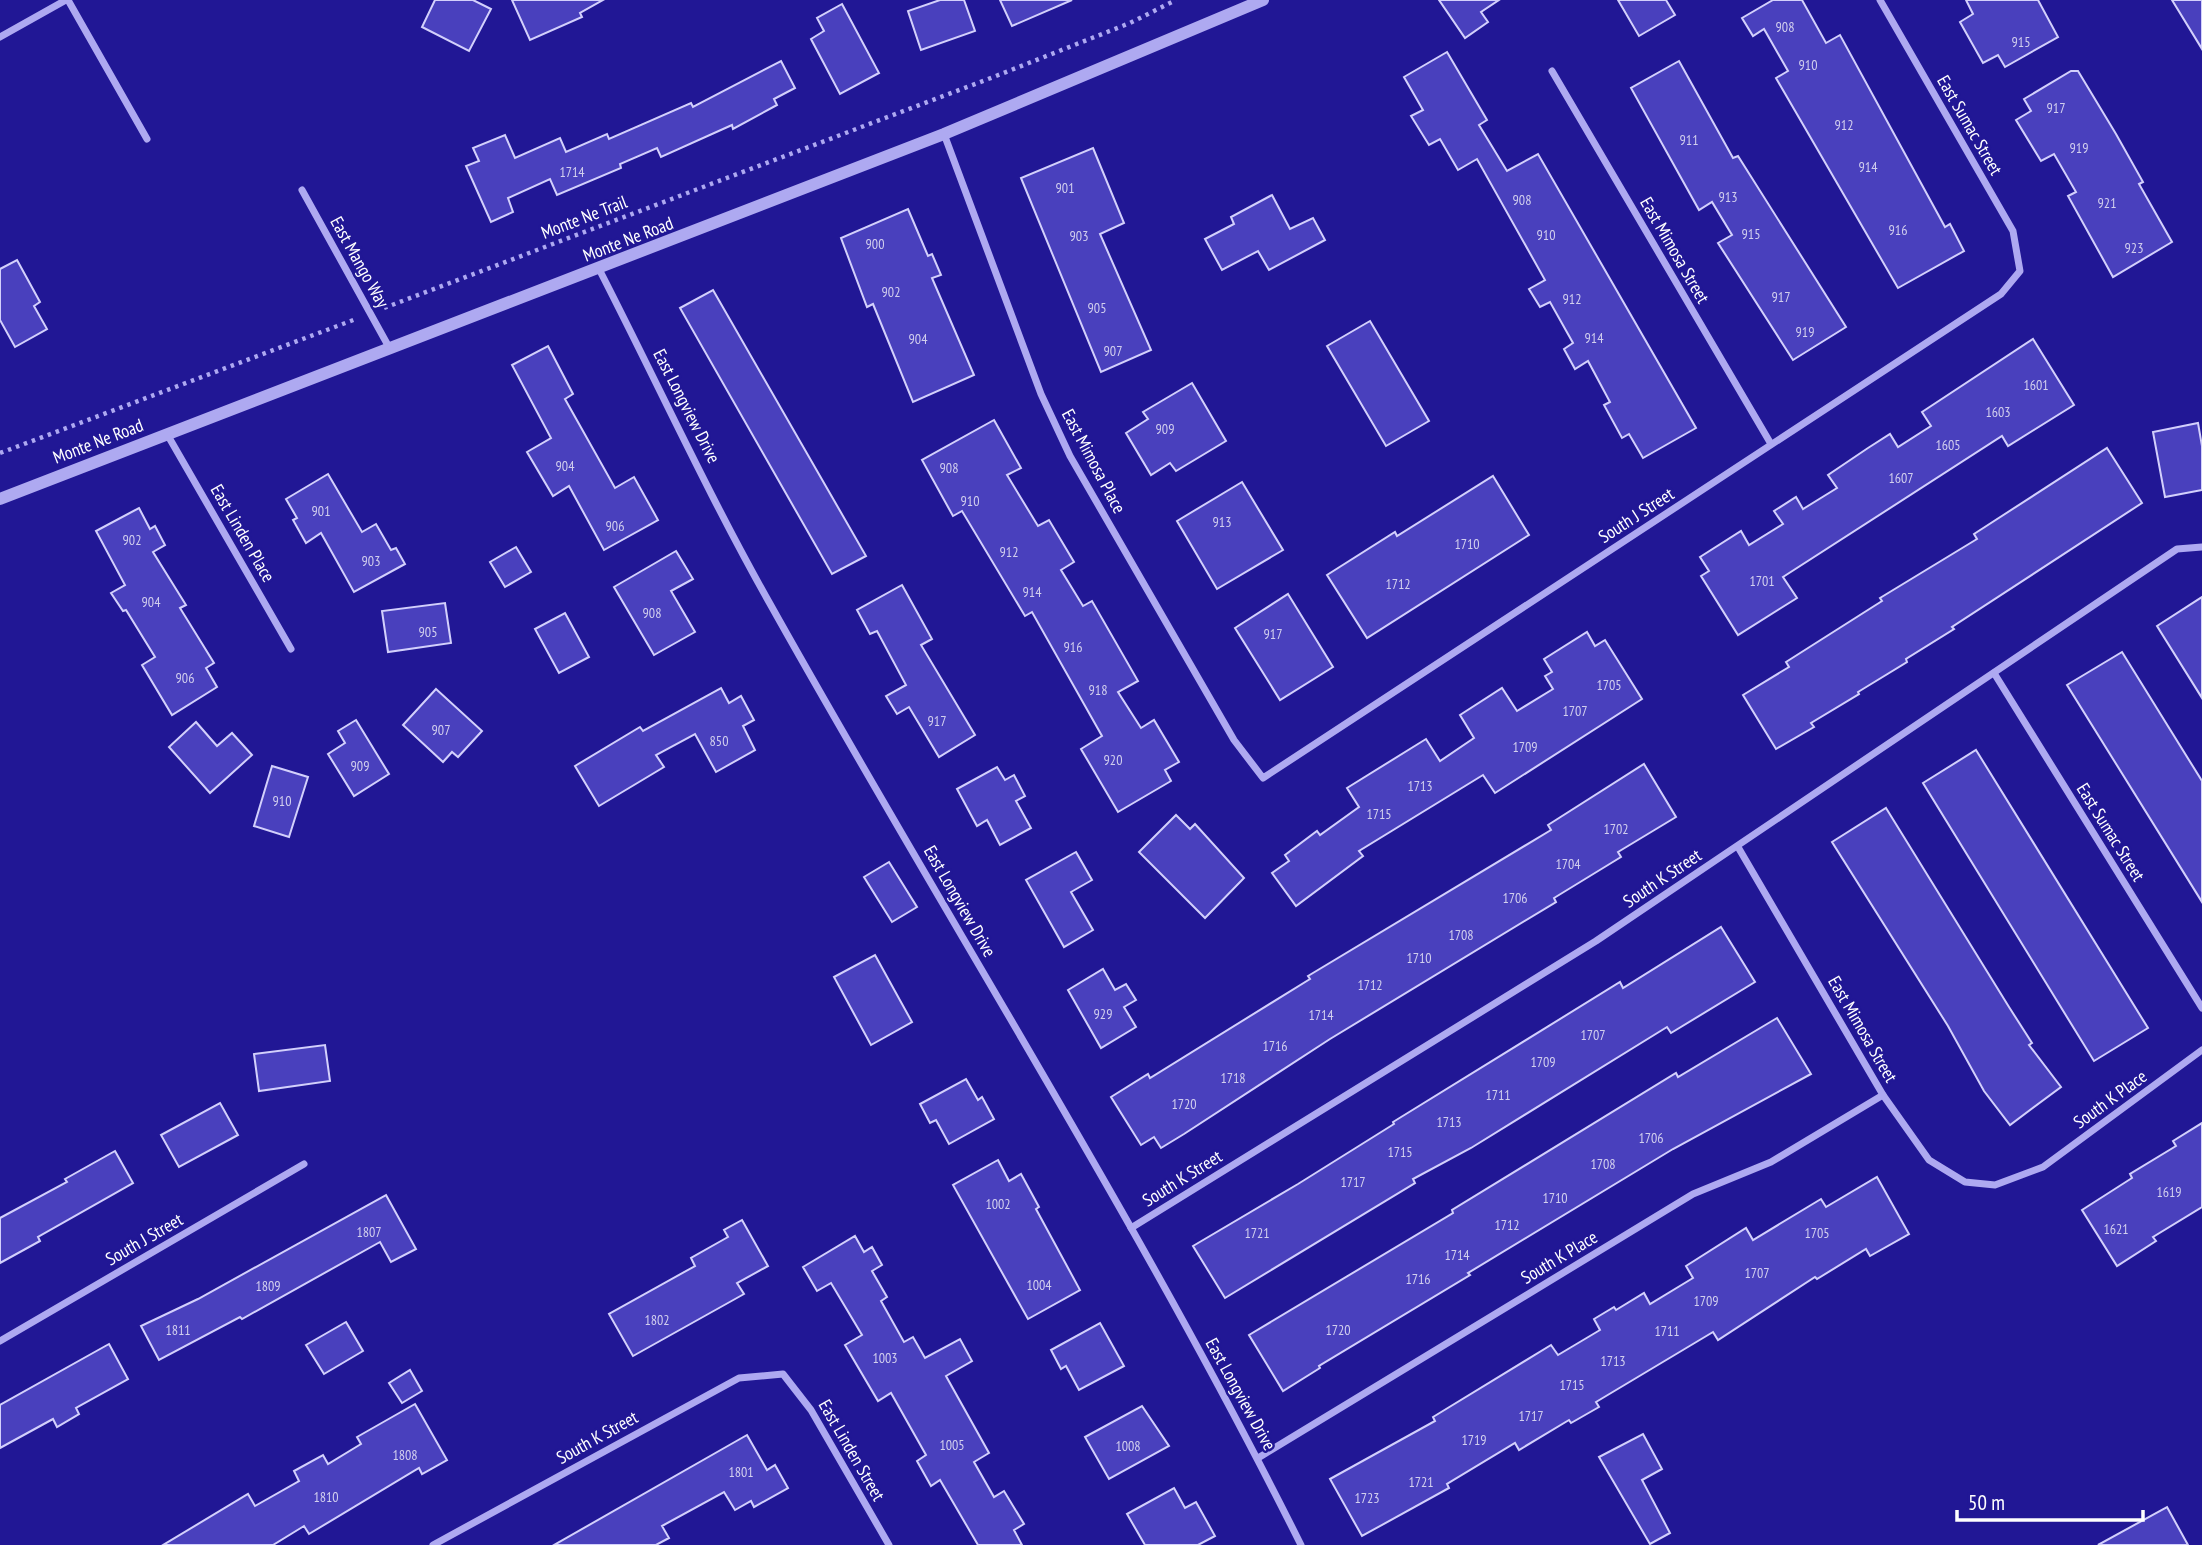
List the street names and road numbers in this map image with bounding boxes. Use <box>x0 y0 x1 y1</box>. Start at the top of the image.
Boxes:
street label: East Sumac Street <box>1932 71 2008 179</box>
street label: Monte Ne Trail <box>538 190 631 244</box>
street label: East Mimosa Street <box>1635 193 1715 307</box>
street label: Monte Ne Road <box>580 211 676 267</box>
street label: East Mango Way <box>325 212 395 312</box>
street label: East Longview Drive <box>648 345 726 467</box>
street label: East Mimosa Place <box>1057 405 1131 517</box>
street label: Monte Ne Road <box>50 413 146 469</box>
street label: East Linden Place <box>206 480 280 586</box>
street label: South J Street <box>1594 482 1678 548</box>
street label: East Sumac Street <box>2072 779 2150 885</box>
street label: East Longview Drive <box>919 841 1001 961</box>
street label: South K Street <box>1618 843 1706 913</box>
street label: East Mimosa Street <box>1823 972 1903 1086</box>
street label: South K Place <box>2069 1065 2151 1133</box>
street label: South K Street <box>1138 1145 1226 1211</box>
street label: South J Street <box>101 1208 187 1270</box>
street label: South K Place <box>1517 1225 1601 1289</box>
street label: East Longview Drive <box>1201 1334 1281 1454</box>
street label: East Linden Street <box>814 1395 890 1505</box>
street label: South K Street <box>552 1405 642 1469</box>

